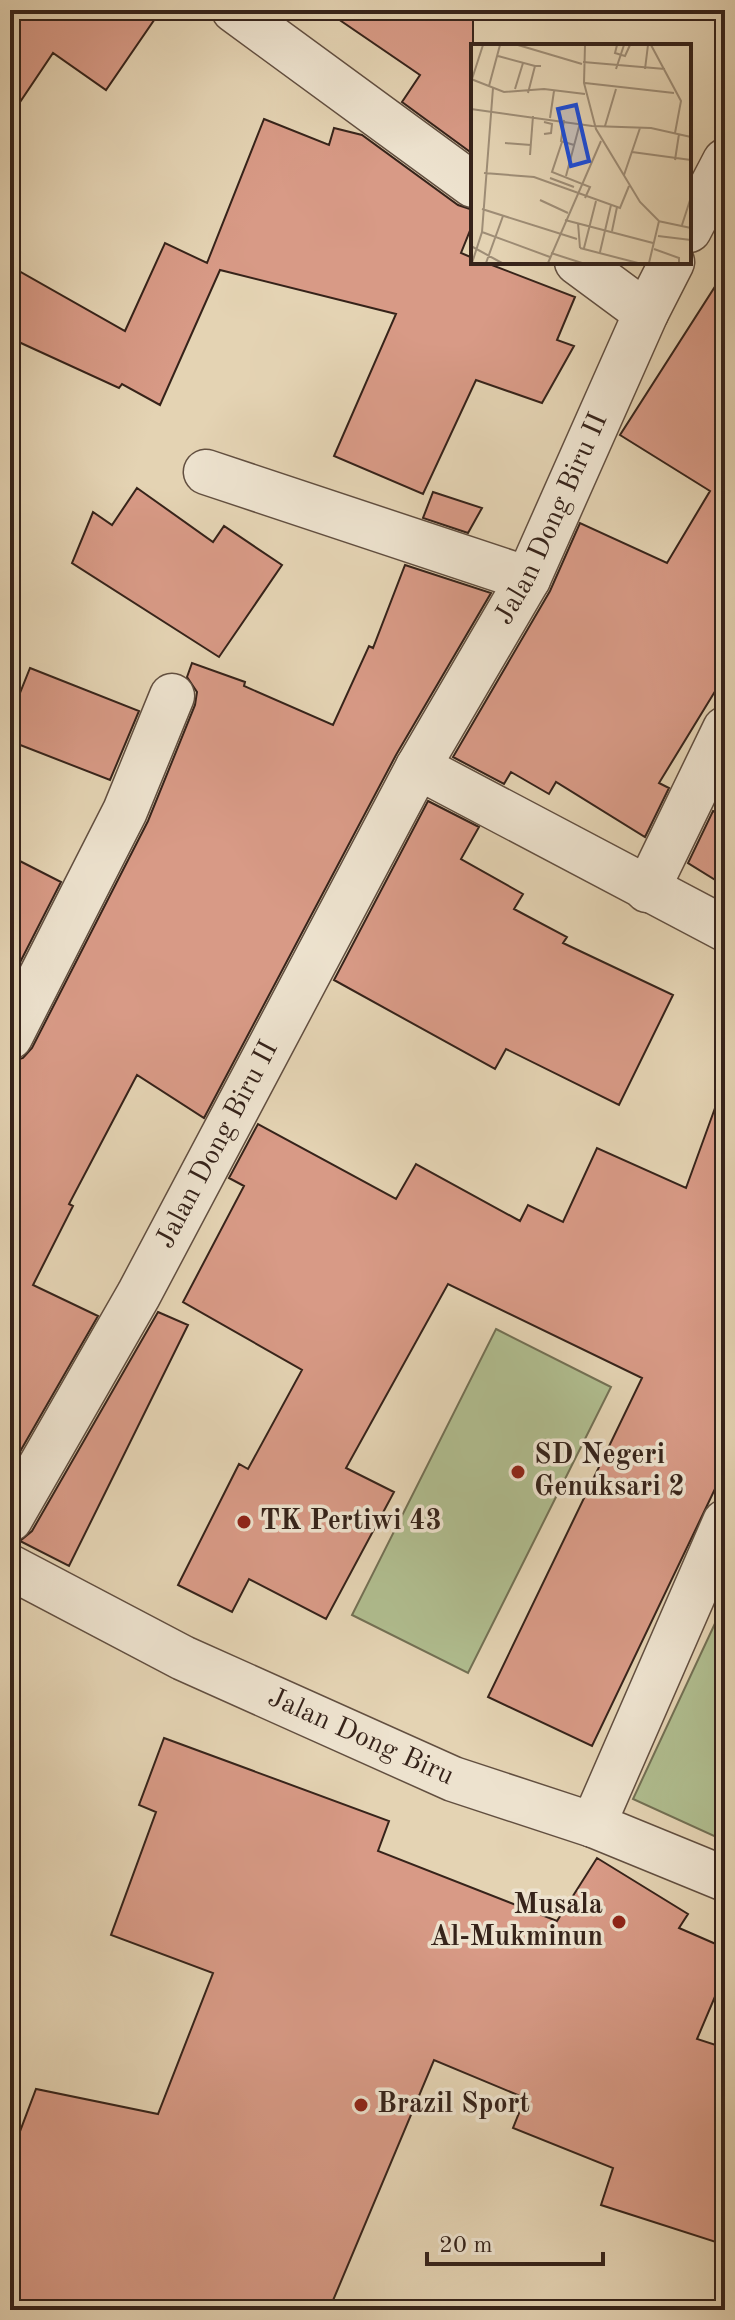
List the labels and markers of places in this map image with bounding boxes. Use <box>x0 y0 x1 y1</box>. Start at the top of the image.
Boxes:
place label: SD Negeri Genuksari 2 <box>534 1442 685 1502</box>
marker: SD Negeri Genuksari 2 <box>509 1463 527 1481</box>
place label: TK Pertiwi 43 <box>260 1508 442 1536</box>
marker: TK Pertiwi 43 <box>235 1513 253 1531</box>
place label: Musala Al-Mukminun <box>430 1892 603 1952</box>
marker: Musala Al-Mukminun <box>610 1913 628 1931</box>
place label: Brazil Sport <box>377 2091 530 2119</box>
marker: Brazil Sport <box>352 2096 370 2114</box>

